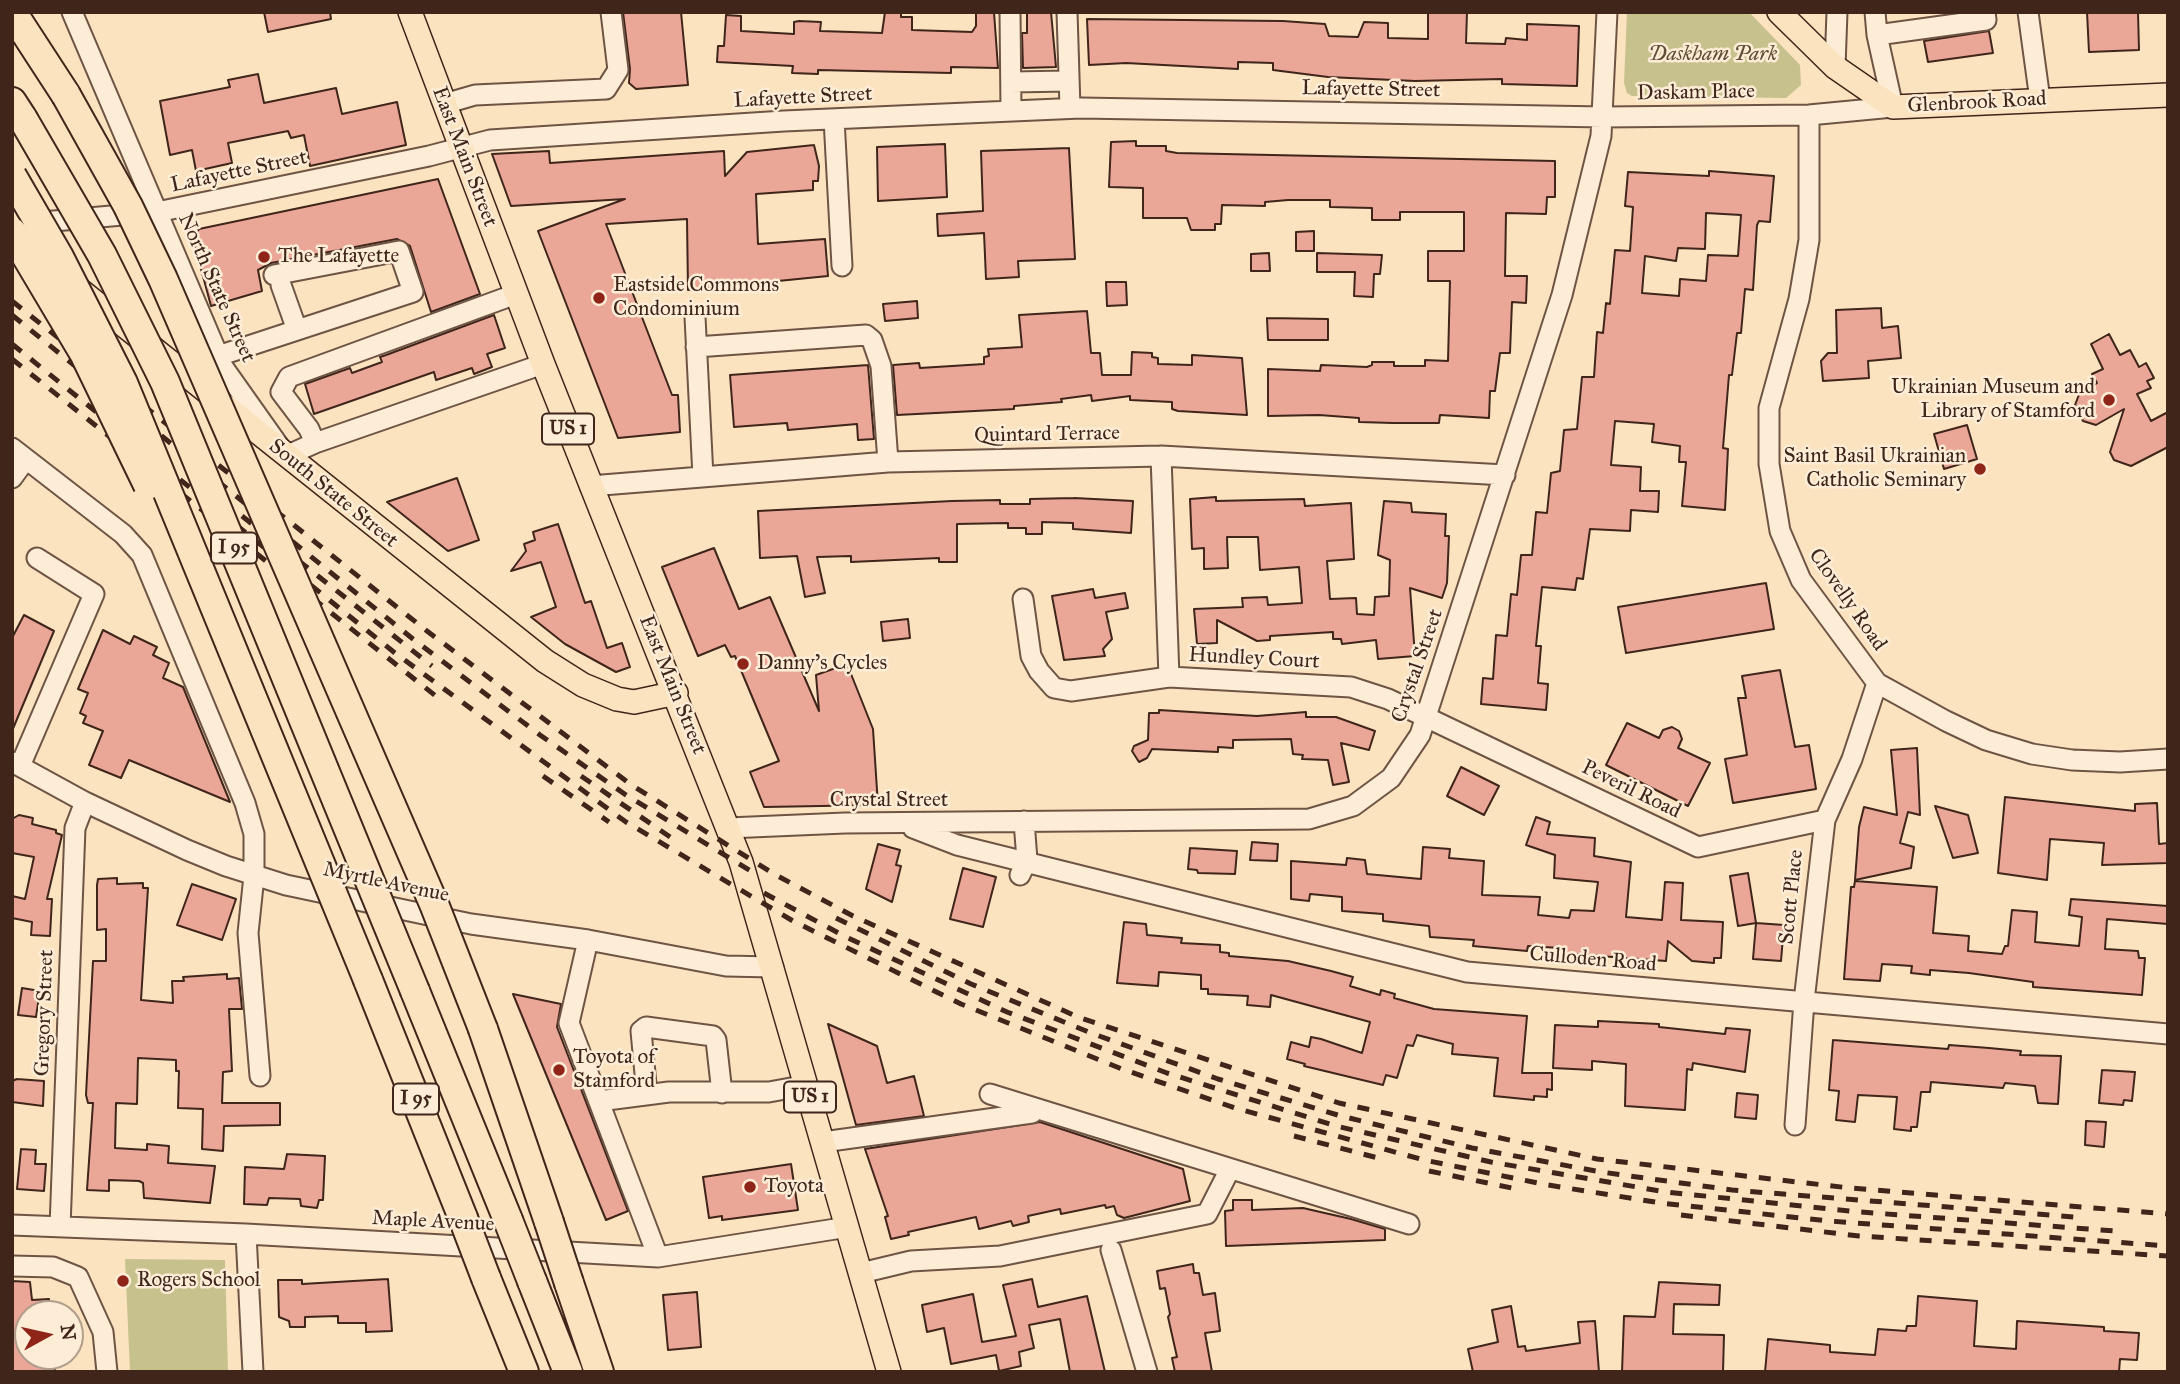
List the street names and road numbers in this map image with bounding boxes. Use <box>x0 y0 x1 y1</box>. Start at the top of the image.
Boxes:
street label: Lafayette Street <box>1301 76 1441 104</box>
street label: Daskam Place <box>1637 79 1755 107</box>
street label: Lafayette Street <box>733 82 873 114</box>
street label: East Main Street <box>426 83 502 231</box>
street label: Glenbrook Road <box>1907 87 2047 119</box>
street label: Lafayette Street <box>169 145 309 199</box>
street label: North State Street <box>172 209 260 367</box>
road number: US 1 <box>542 414 594 444</box>
street label: Quintard Terrace <box>974 421 1120 449</box>
street label: South State Street <box>263 434 403 554</box>
road number: I 95 <box>211 533 257 564</box>
street label: Clovelly Road <box>1802 544 1892 656</box>
street label: Crystal Street <box>1387 606 1449 726</box>
street label: East Main Street <box>633 612 711 758</box>
street label: Hundley Court <box>1188 643 1320 675</box>
street label: Peveril Road <box>1577 755 1685 825</box>
street label: Crystal Street <box>830 788 948 814</box>
street label: Scott Place <box>1774 848 1810 946</box>
street label: Myrtle Avenue <box>321 857 451 909</box>
street label: Culloden Road <box>1528 942 1658 978</box>
street label: Gregory Street <box>30 949 60 1077</box>
road number: US 1 <box>784 1082 836 1112</box>
road number: I 95 <box>393 1084 439 1114</box>
street label: Maple Avenue <box>371 1206 495 1238</box>

